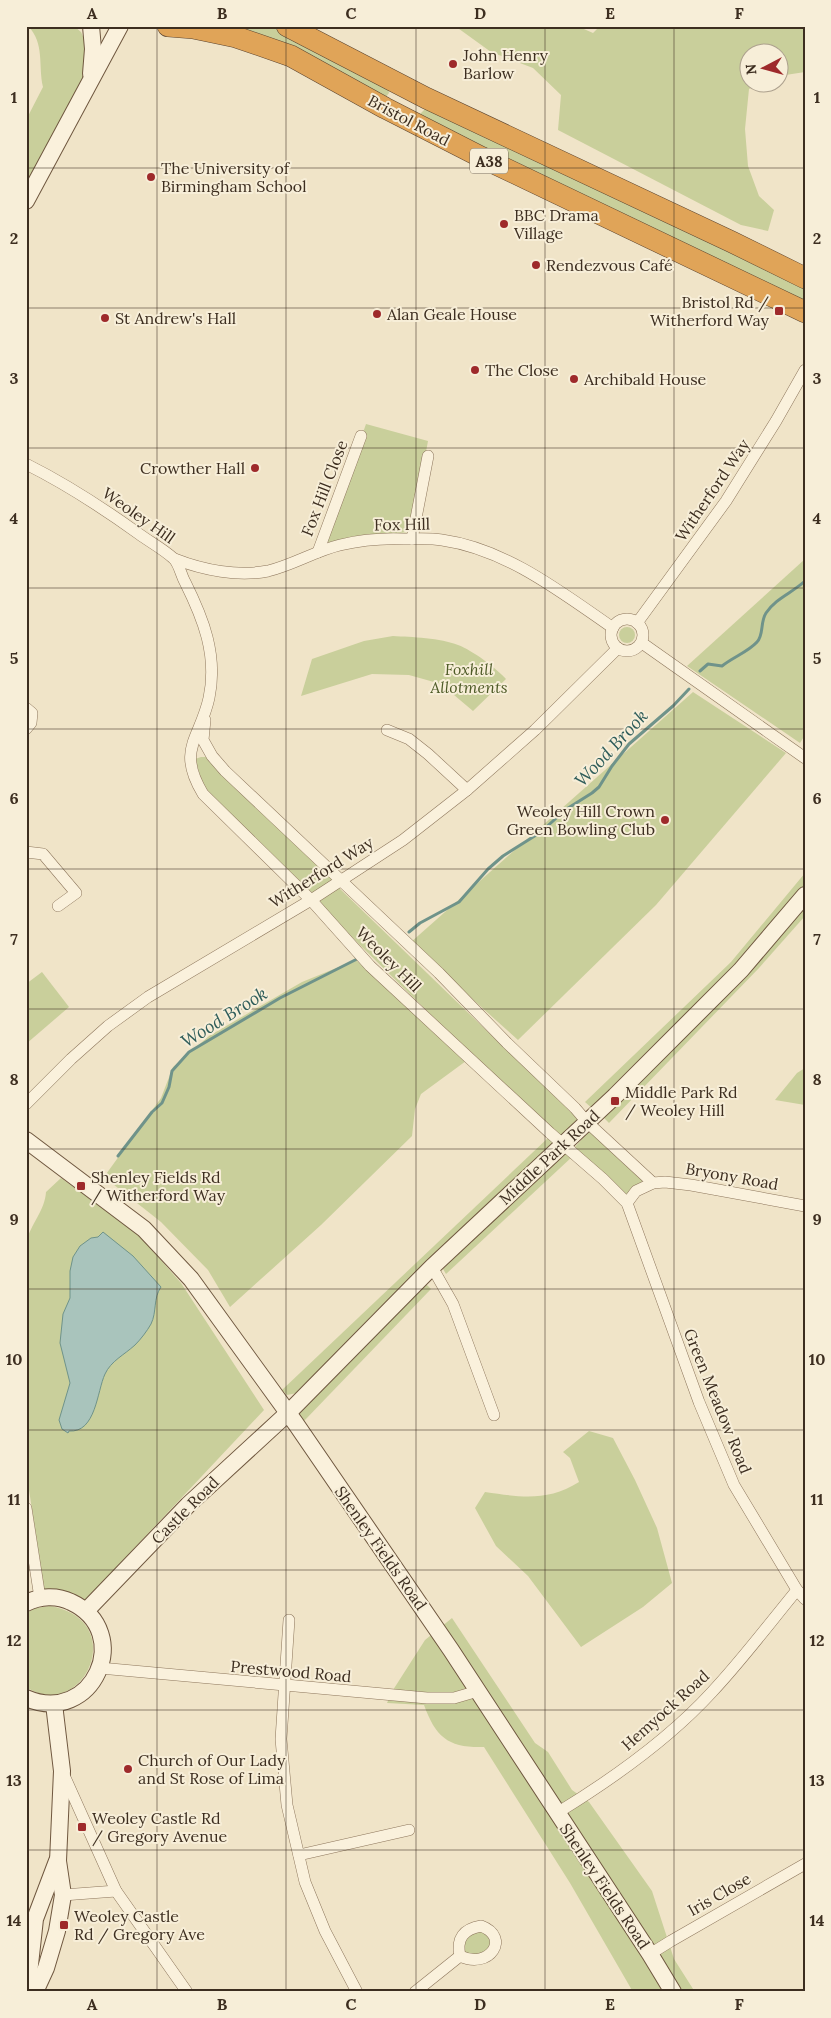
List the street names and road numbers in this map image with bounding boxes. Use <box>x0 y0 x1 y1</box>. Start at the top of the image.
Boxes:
street label: Bristol Road <box>365 90 454 150</box>
road number: A38 <box>470 148 508 174</box>
street label: Witherford Way <box>670 435 754 545</box>
street label: Fox Hill Close <box>297 437 352 539</box>
street label: Weoley Hill <box>99 483 179 547</box>
street label: Fox Hill <box>374 514 430 534</box>
street label: Witherford Way <box>265 832 377 912</box>
street label: Weoley Hill <box>352 922 426 996</box>
street label: Middle Park Road <box>495 1105 604 1209</box>
street label: Bryony Road <box>684 1158 780 1194</box>
street label: Green Meadow Road <box>680 1326 756 1477</box>
street label: Castle Road <box>147 1472 223 1548</box>
street label: Shenley Fields Road <box>331 1482 432 1614</box>
street label: Prestwood Road <box>230 1656 353 1686</box>
street label: Hemyock Road <box>617 1665 713 1755</box>
street label: Shenley Fields Road <box>556 1819 655 1953</box>
street label: Iris Close <box>684 1868 754 1920</box>

